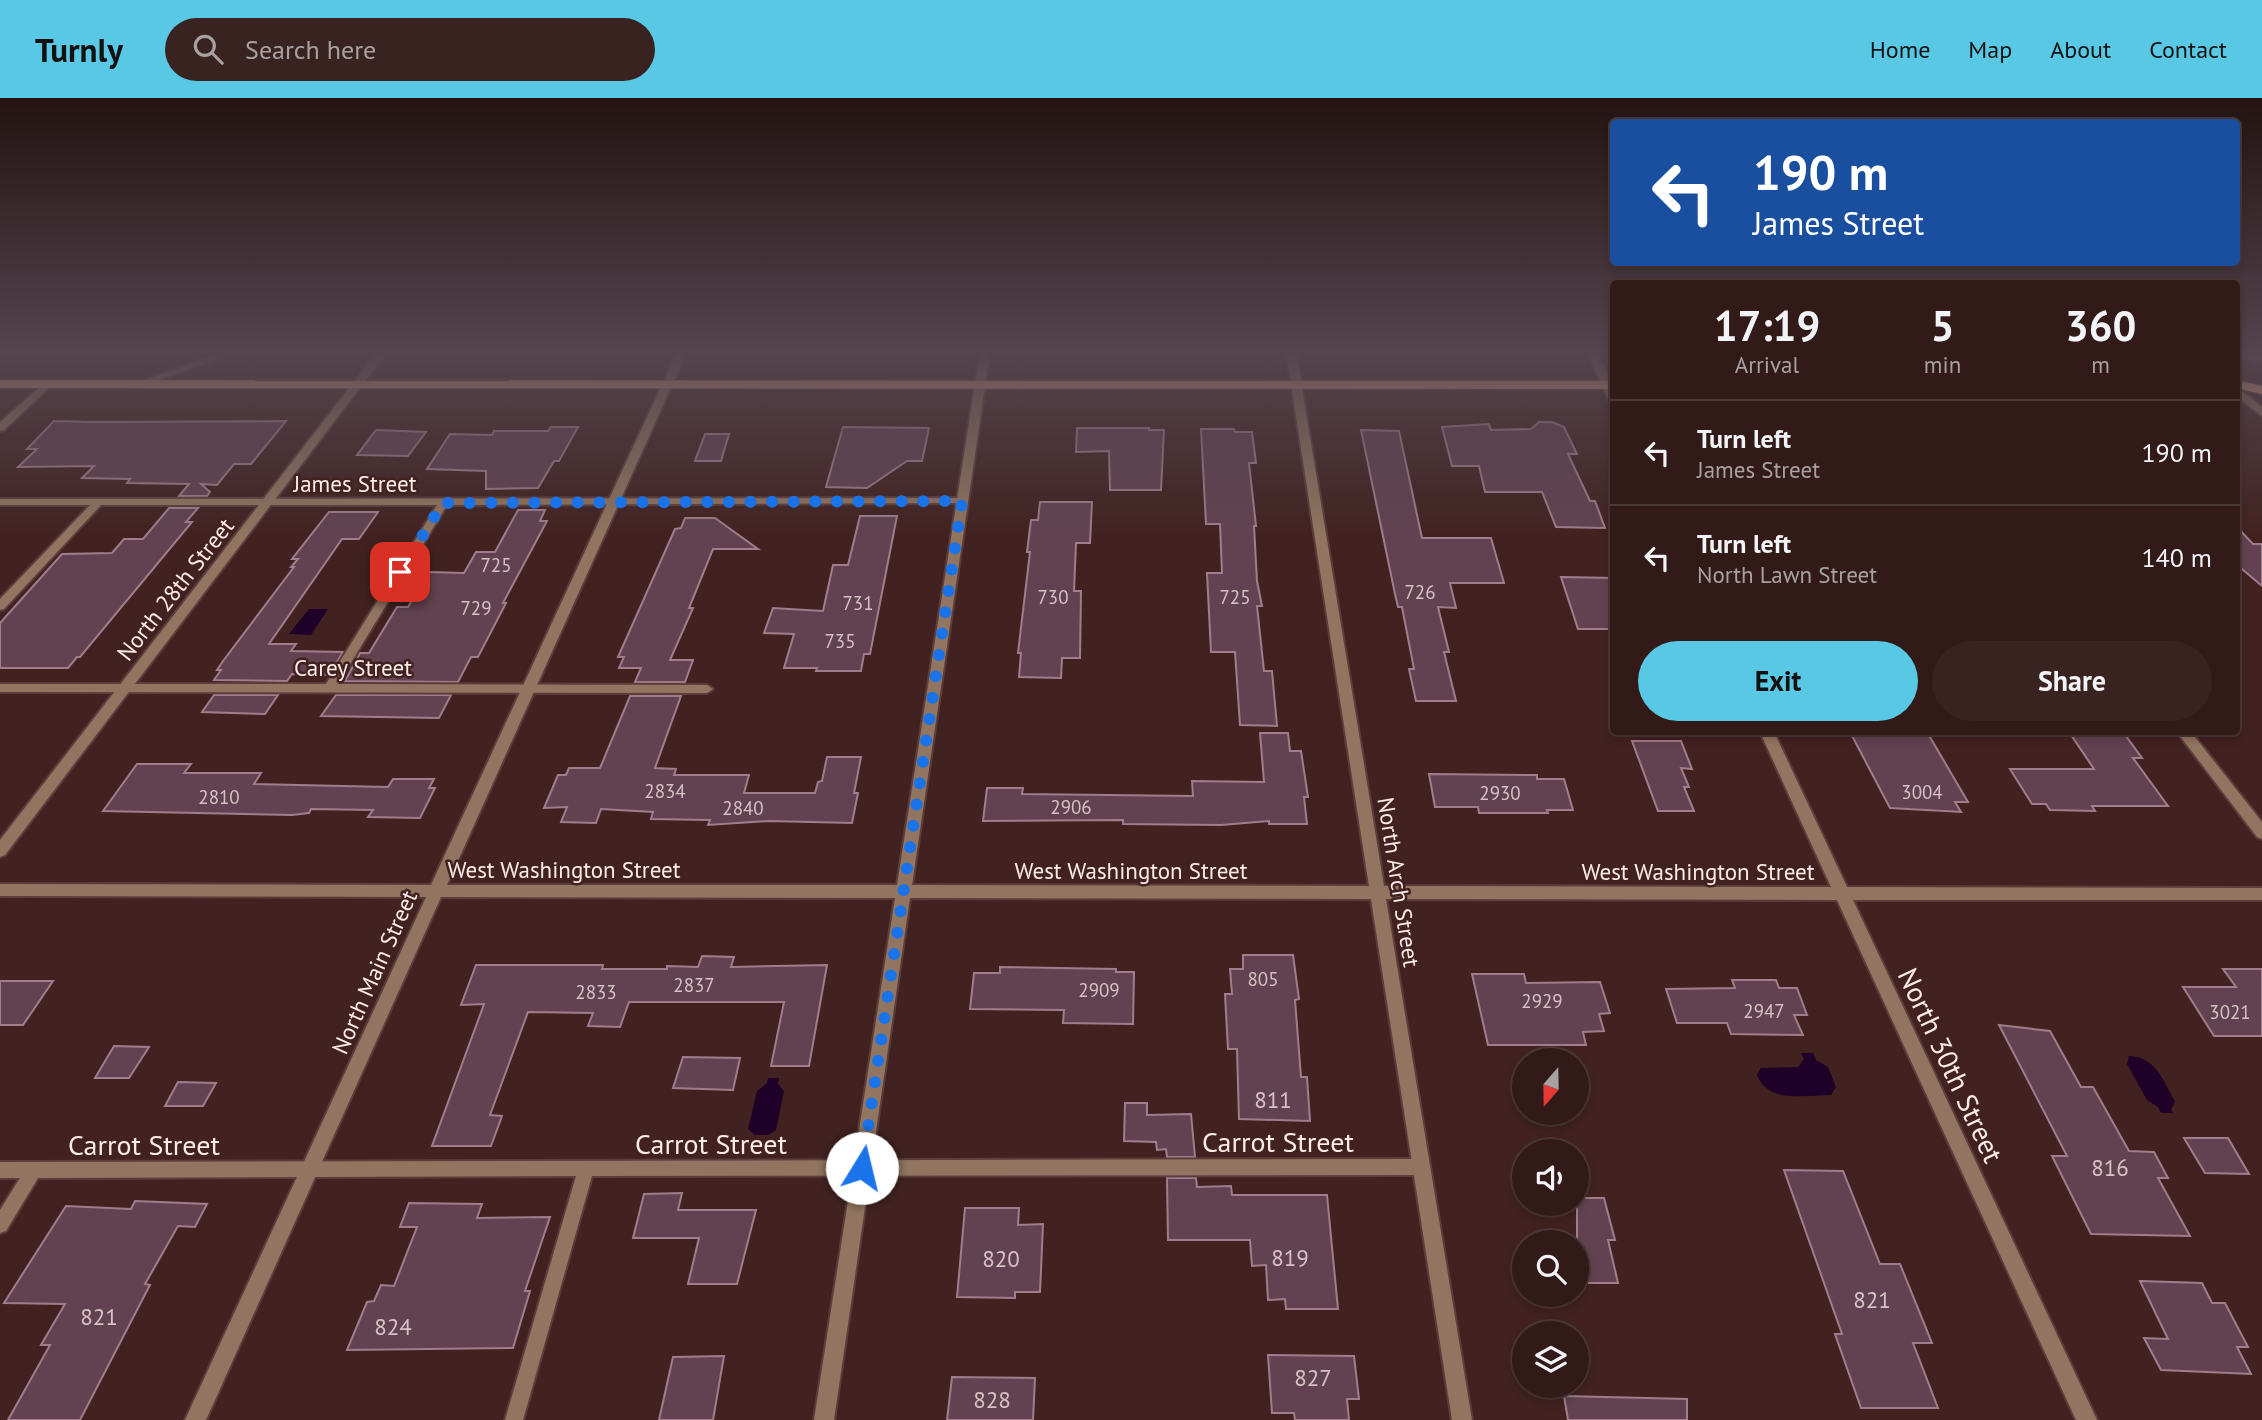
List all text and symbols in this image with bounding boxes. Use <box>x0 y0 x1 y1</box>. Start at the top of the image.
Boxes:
search box <box>165 18 655 81</box>
text: Turnly <box>35 28 123 71</box>
icon: search <box>189 30 227 68</box>
text: Search here <box>245 33 376 66</box>
text: Home <box>1870 34 1930 65</box>
text: Map <box>1968 34 2012 65</box>
text: About <box>2050 34 2111 65</box>
text: Contact <box>2149 34 2227 65</box>
text: 190 m <box>1753 140 1888 204</box>
icon: left <box>1638 147 1729 238</box>
text: James Street <box>1753 202 1924 244</box>
text: 17:19 <box>1714 298 1820 353</box>
text: 5 <box>1931 298 1954 353</box>
text: 360 <box>2065 298 2136 353</box>
text: Arrival <box>1735 350 1799 379</box>
text: min <box>1924 350 1961 379</box>
text: m <box>2091 350 2110 379</box>
text: Turn left <box>1697 422 1791 455</box>
icon: left <box>1638 434 1676 472</box>
text: 190 m <box>2141 436 2212 469</box>
text: James Street <box>1697 455 1820 484</box>
street label: James Street <box>292 469 417 498</box>
street label: North 28th Street <box>110 512 240 666</box>
text: Turn left <box>1697 527 1791 560</box>
icon: left <box>1638 539 1676 577</box>
text: 140 m <box>2141 541 2212 574</box>
pin <box>370 542 430 602</box>
icon: arrive <box>381 553 419 591</box>
house number: 725 <box>480 553 512 577</box>
text: North Lawn Street <box>1697 560 1877 589</box>
house number: 726 <box>1404 580 1436 604</box>
house number: 730 <box>1037 585 1069 609</box>
house number: 725 <box>1219 585 1251 609</box>
house number: 731 <box>842 591 874 615</box>
house number: 729 <box>460 596 492 620</box>
house number: 735 <box>824 629 856 653</box>
button: Exit <box>1638 641 1918 721</box>
button: Share <box>1932 641 2212 721</box>
street label: Carey Street <box>294 653 412 682</box>
house number: 2834 <box>644 779 686 803</box>
house number: 3004 <box>1901 780 1943 804</box>
house number: 2930 <box>1479 781 1521 805</box>
house number: 2810 <box>198 785 240 809</box>
house number: 2906 <box>1050 795 1092 819</box>
street label: North Arch Street <box>1371 795 1427 969</box>
house number: 2840 <box>722 796 764 820</box>
street label: West Washington Street <box>447 855 681 884</box>
street label: West Washington Street <box>1014 856 1248 885</box>
street label: West Washington Street <box>1581 857 1815 886</box>
street label: North Main Street <box>325 886 423 1058</box>
street label: North 30th Street <box>1890 962 2013 1169</box>
house number: 805 <box>1247 967 1279 991</box>
house number: 2837 <box>673 973 715 997</box>
house number: 2909 <box>1078 978 1120 1002</box>
house number: 2833 <box>575 980 617 1004</box>
house number: 2929 <box>1521 989 1563 1013</box>
house number: 2947 <box>1743 999 1785 1023</box>
house number: 3021 <box>2209 1000 2251 1024</box>
north arrow <box>1512 1048 1589 1125</box>
map controls <box>1512 1048 1589 1398</box>
house number: 811 <box>1254 1085 1292 1114</box>
street label: Carrot Street <box>1202 1123 1354 1160</box>
street label: Carrot Street <box>635 1125 787 1162</box>
street label: Carrot Street <box>68 1126 220 1163</box>
position arrow <box>825 1131 899 1205</box>
button: sound <box>1512 1139 1589 1216</box>
house number: 816 <box>2091 1153 2129 1182</box>
button: search <box>1512 1230 1589 1307</box>
house number: 819 <box>1271 1243 1309 1272</box>
house number: 820 <box>982 1244 1020 1273</box>
house number: 821 <box>1853 1285 1891 1314</box>
house number: 821 <box>80 1302 118 1331</box>
house number: 824 <box>374 1312 412 1341</box>
button: layers <box>1512 1321 1589 1398</box>
house number: 827 <box>1294 1363 1332 1392</box>
house number: 828 <box>973 1385 1011 1414</box>

